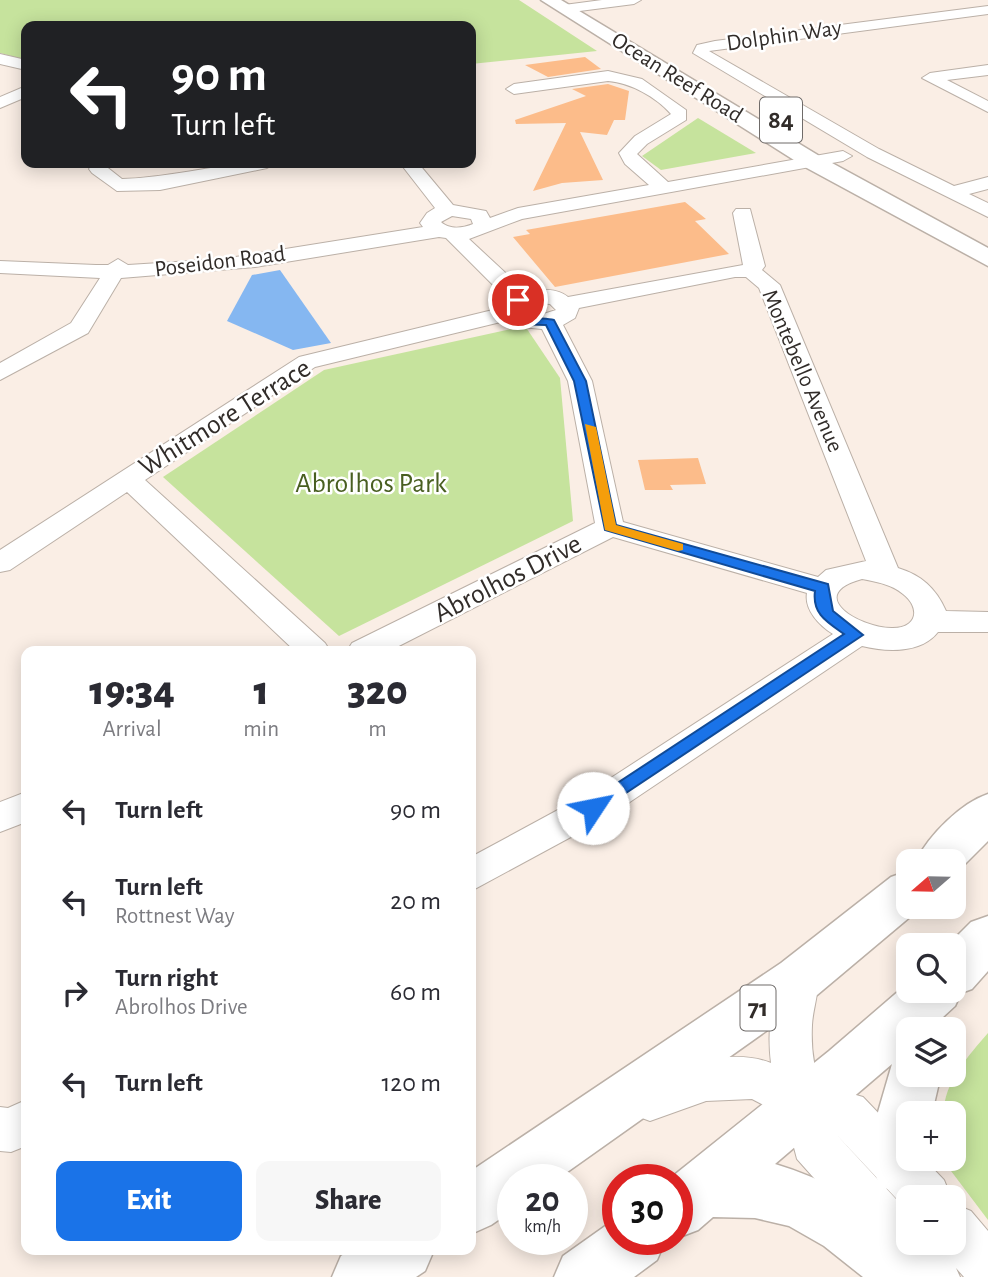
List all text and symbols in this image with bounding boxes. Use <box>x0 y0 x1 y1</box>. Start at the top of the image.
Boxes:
street label: Dolphin Way <box>725 17 843 55</box>
street label: Ocean Reef Road <box>607 29 747 127</box>
icon: left <box>56 49 147 140</box>
text: 90 m <box>171 51 267 100</box>
road number: 84 <box>760 97 802 142</box>
text: Turn left <box>171 109 275 141</box>
street label: Poseidon Road <box>153 243 287 281</box>
pin <box>488 270 548 330</box>
icon: arrive <box>499 281 537 319</box>
street label: Montebello Avenue <box>757 286 847 456</box>
street label: Whitmore Terrace <box>134 354 316 482</box>
park label: Abrolhos Park <box>295 470 447 498</box>
street label: Abrolhos Drive <box>430 530 586 628</box>
text: 19:34 <box>89 670 175 712</box>
text: 1 <box>253 670 269 712</box>
text: 320 <box>347 670 408 712</box>
text: Arrival <box>103 718 162 741</box>
text: min <box>243 718 279 741</box>
text: m <box>368 718 387 741</box>
position arrow <box>556 771 630 845</box>
icon: left <box>56 792 94 830</box>
text: Turn left <box>115 797 203 823</box>
text: 90 m <box>390 797 441 823</box>
north arrow <box>896 849 966 919</box>
map controls <box>896 849 966 1255</box>
text: Turn left <box>115 874 203 900</box>
icon: left <box>56 883 94 921</box>
text: 20 m <box>390 888 441 914</box>
text: Rottnest Way <box>115 905 234 928</box>
button: search <box>896 933 966 1003</box>
text: Turn right <box>115 965 218 991</box>
icon: right <box>56 974 94 1012</box>
text: 60 m <box>390 979 441 1005</box>
road number: 71 <box>740 986 776 1030</box>
text: Abrolhos Drive <box>115 996 248 1019</box>
button: layers <box>896 1017 966 1087</box>
icon: left <box>56 1065 94 1103</box>
text: Turn left <box>115 1070 203 1096</box>
text: 120 m <box>381 1070 441 1096</box>
button: + <box>896 1101 966 1171</box>
button: Exit <box>56 1161 242 1241</box>
button: Share <box>256 1161 441 1241</box>
speed limit sign: 30 <box>602 1164 693 1255</box>
text: 20 <box>525 1183 560 1218</box>
button: − <box>896 1185 966 1255</box>
text: km/h <box>524 1218 561 1236</box>

